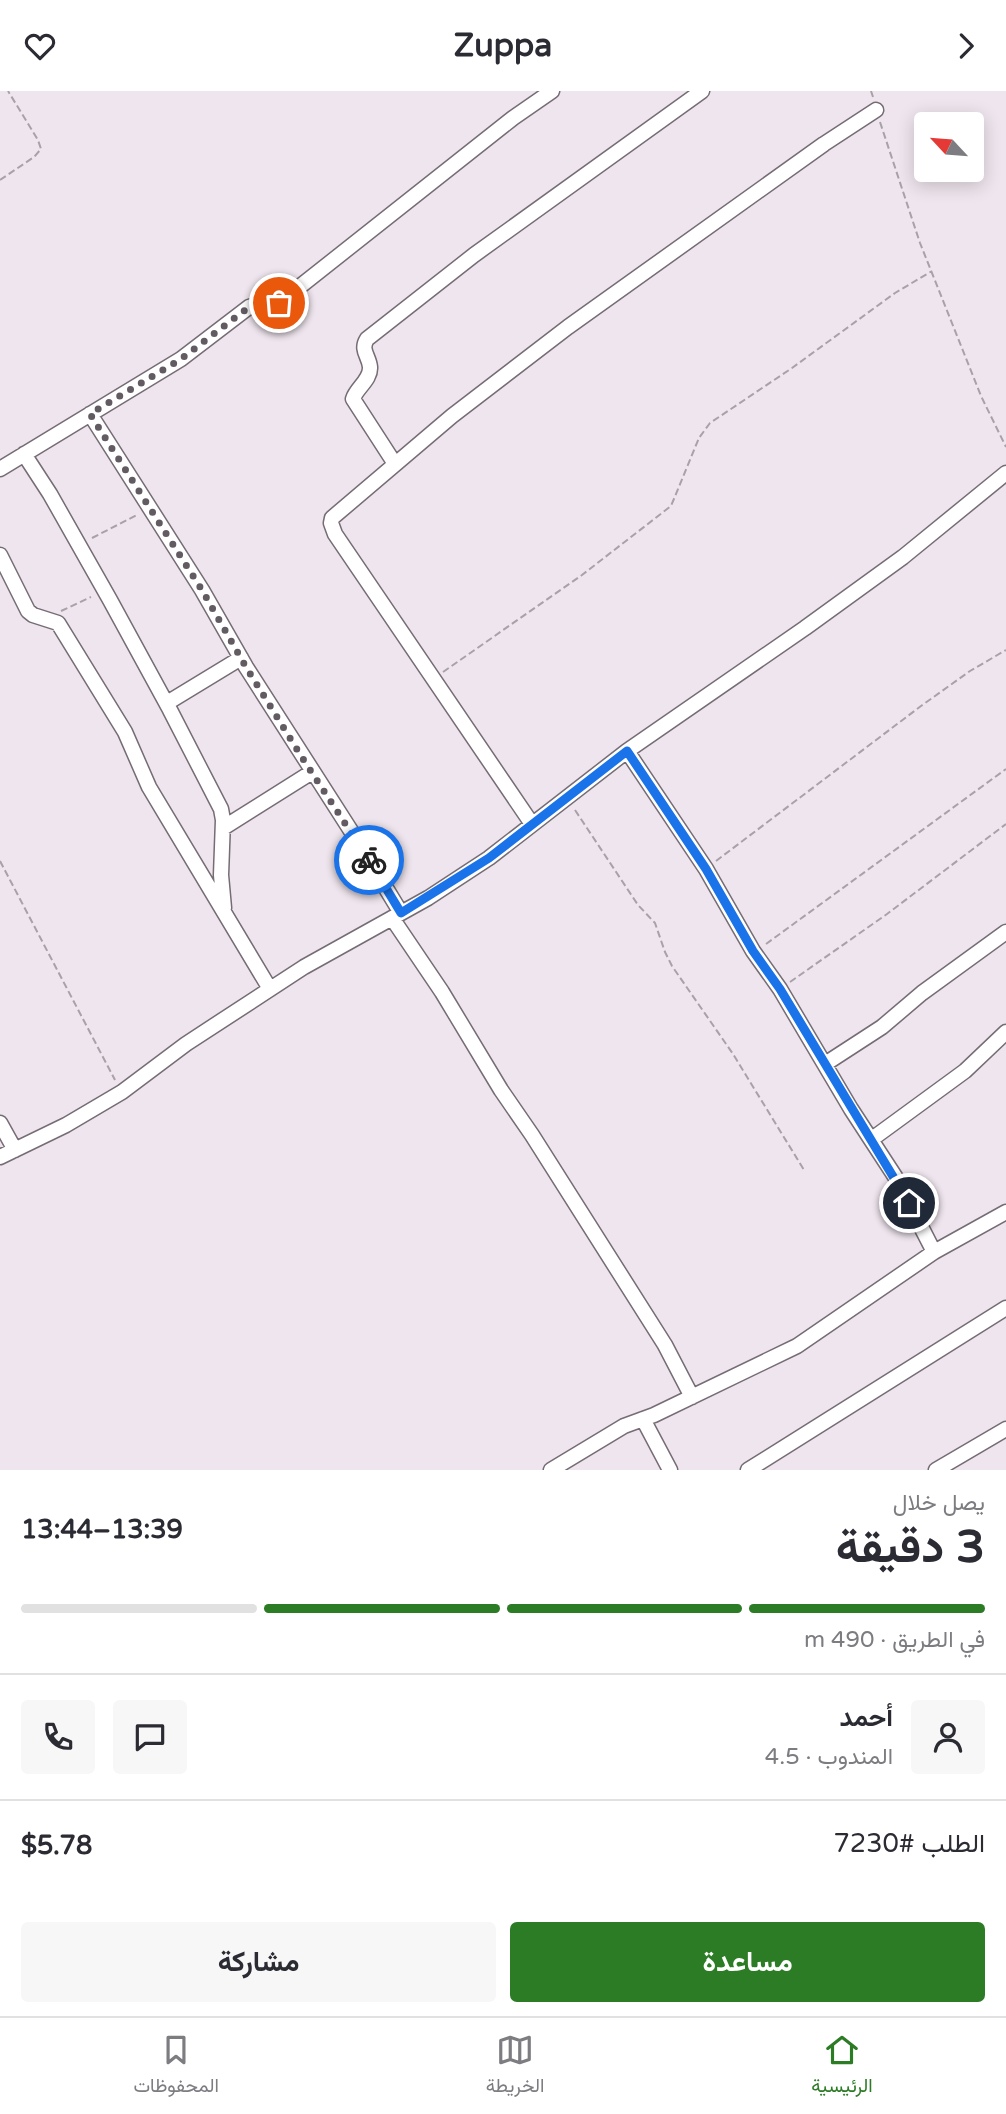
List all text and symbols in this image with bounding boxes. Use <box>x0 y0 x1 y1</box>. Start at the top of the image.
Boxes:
icon: heart <box>21 27 59 65</box>
text: Zuppa <box>454 27 552 65</box>
icon: forward <box>947 27 985 65</box>
north arrow <box>914 112 984 182</box>
map controls <box>914 112 984 182</box>
pin <box>249 273 309 333</box>
icon: bag <box>260 284 298 322</box>
courier <box>334 825 404 895</box>
icon: bike <box>350 841 388 879</box>
pin <box>879 1173 939 1233</box>
icon: home <box>890 1184 928 1222</box>
text: يصل خلال <box>893 1489 985 1517</box>
text: 13:39–13:44 <box>21 1514 183 1545</box>
text: 3 دقيقة <box>836 1520 985 1575</box>
text: في الطريق · 490 m <box>804 1626 985 1654</box>
button: phone <box>21 1700 95 1774</box>
button: chat <box>113 1700 187 1774</box>
button: person <box>911 1700 985 1774</box>
text: أحمد <box>840 1702 893 1733</box>
text: المندوب · 4.5 <box>765 1743 893 1771</box>
text: الطلب #7230 <box>834 1828 985 1859</box>
text: $5.78 <box>21 1830 92 1861</box>
button: مشاركة <box>21 1922 496 2002</box>
button: مساعدة <box>510 1922 985 2002</box>
tab: المحفوظات <box>133 2031 219 2102</box>
tab: الخريطة <box>486 2031 544 2102</box>
tab: الرئيسية <box>811 2031 873 2102</box>

